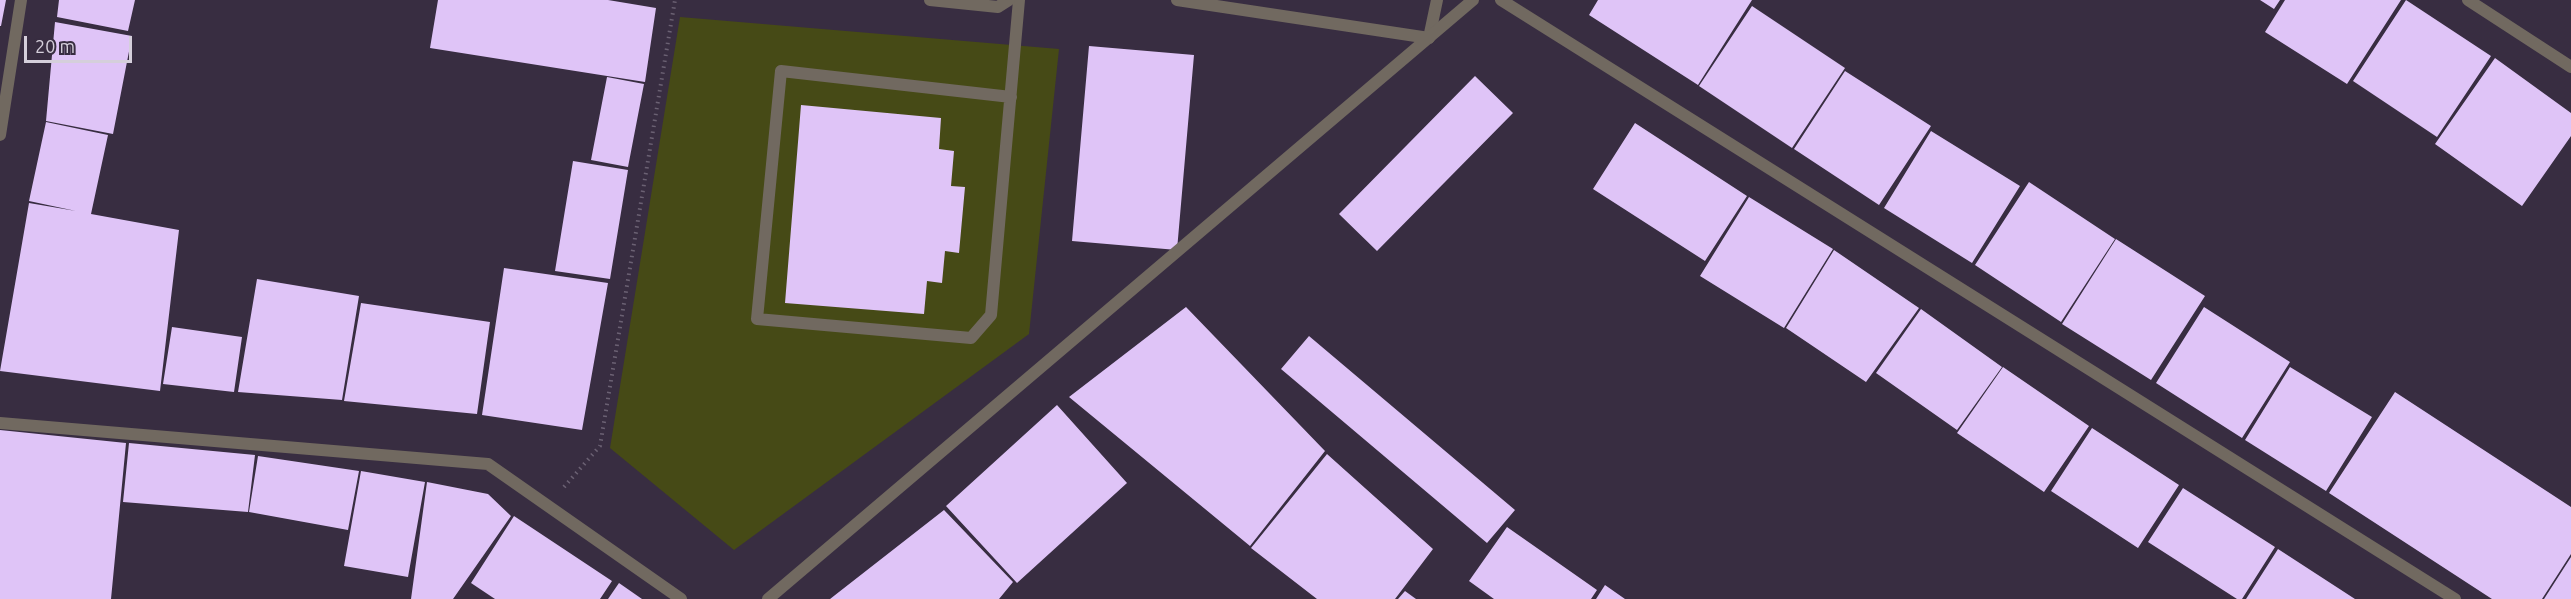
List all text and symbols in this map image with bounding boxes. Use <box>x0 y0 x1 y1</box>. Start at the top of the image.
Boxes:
scale bar <box>27 24 135 62</box>
text: 20 m <box>35 36 75 56</box>

